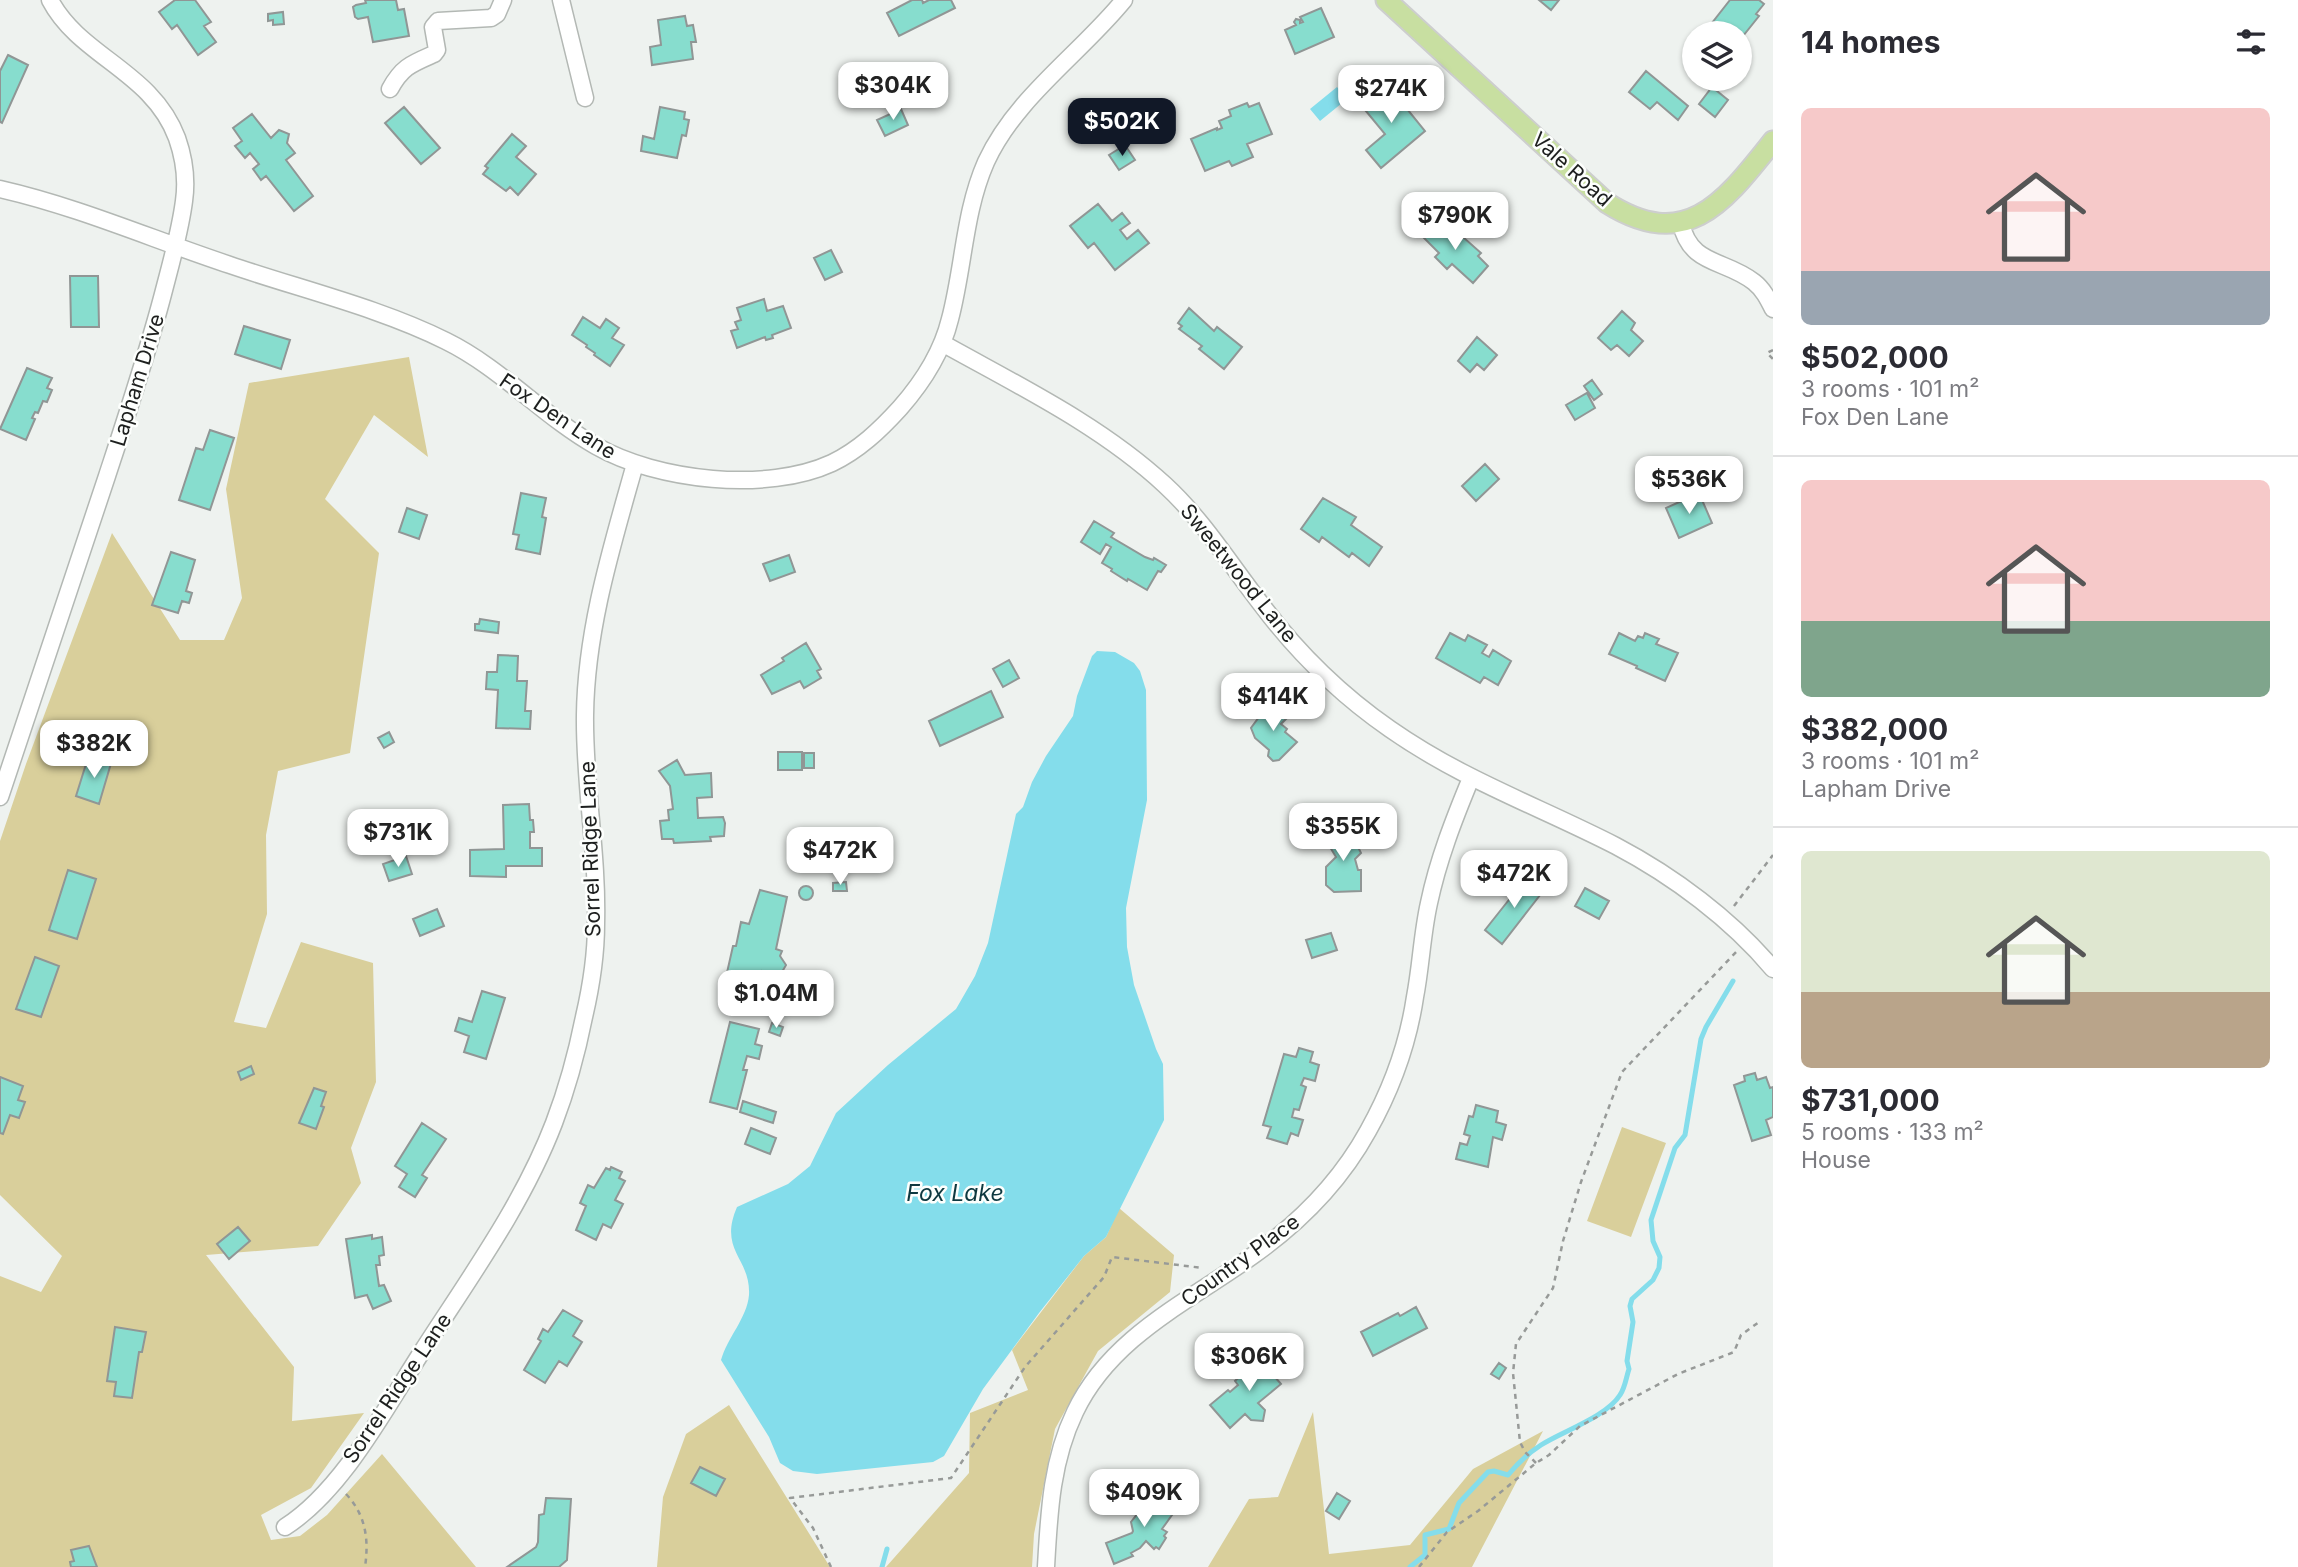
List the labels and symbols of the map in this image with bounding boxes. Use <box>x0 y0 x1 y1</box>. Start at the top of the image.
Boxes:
pin: $304K <box>844 62 942 122</box>
pin: $274K <box>1342 66 1440 125</box>
pin: $502K <box>1073 99 1171 158</box>
street label: Vale Road <box>1527 127 1617 211</box>
pin: $790K <box>1406 192 1504 252</box>
street label: Lapham Drive <box>105 311 169 449</box>
street label: Fox Den Lane <box>495 368 621 464</box>
pin: $536K <box>1640 456 1738 516</box>
street label: Sweetwood Lane <box>1175 499 1303 647</box>
pin: $414K <box>1224 674 1322 733</box>
pin: $382K <box>45 720 143 780</box>
street label: Sorrel Ridge Lane <box>574 761 606 937</box>
pin: $355K <box>1294 804 1392 863</box>
pin: $731K <box>349 810 447 869</box>
pin: $472K <box>791 828 889 887</box>
pin: $472K <box>1465 850 1563 910</box>
pin: $1.04M <box>719 970 833 1030</box>
water label: Fox Lake <box>906 1179 1004 1207</box>
street label: Country Place <box>1176 1209 1304 1311</box>
street label: Sorrel Ridge Lane <box>337 1308 457 1468</box>
pin: $306K <box>1200 1334 1298 1393</box>
pin: $409K <box>1095 1470 1193 1529</box>

